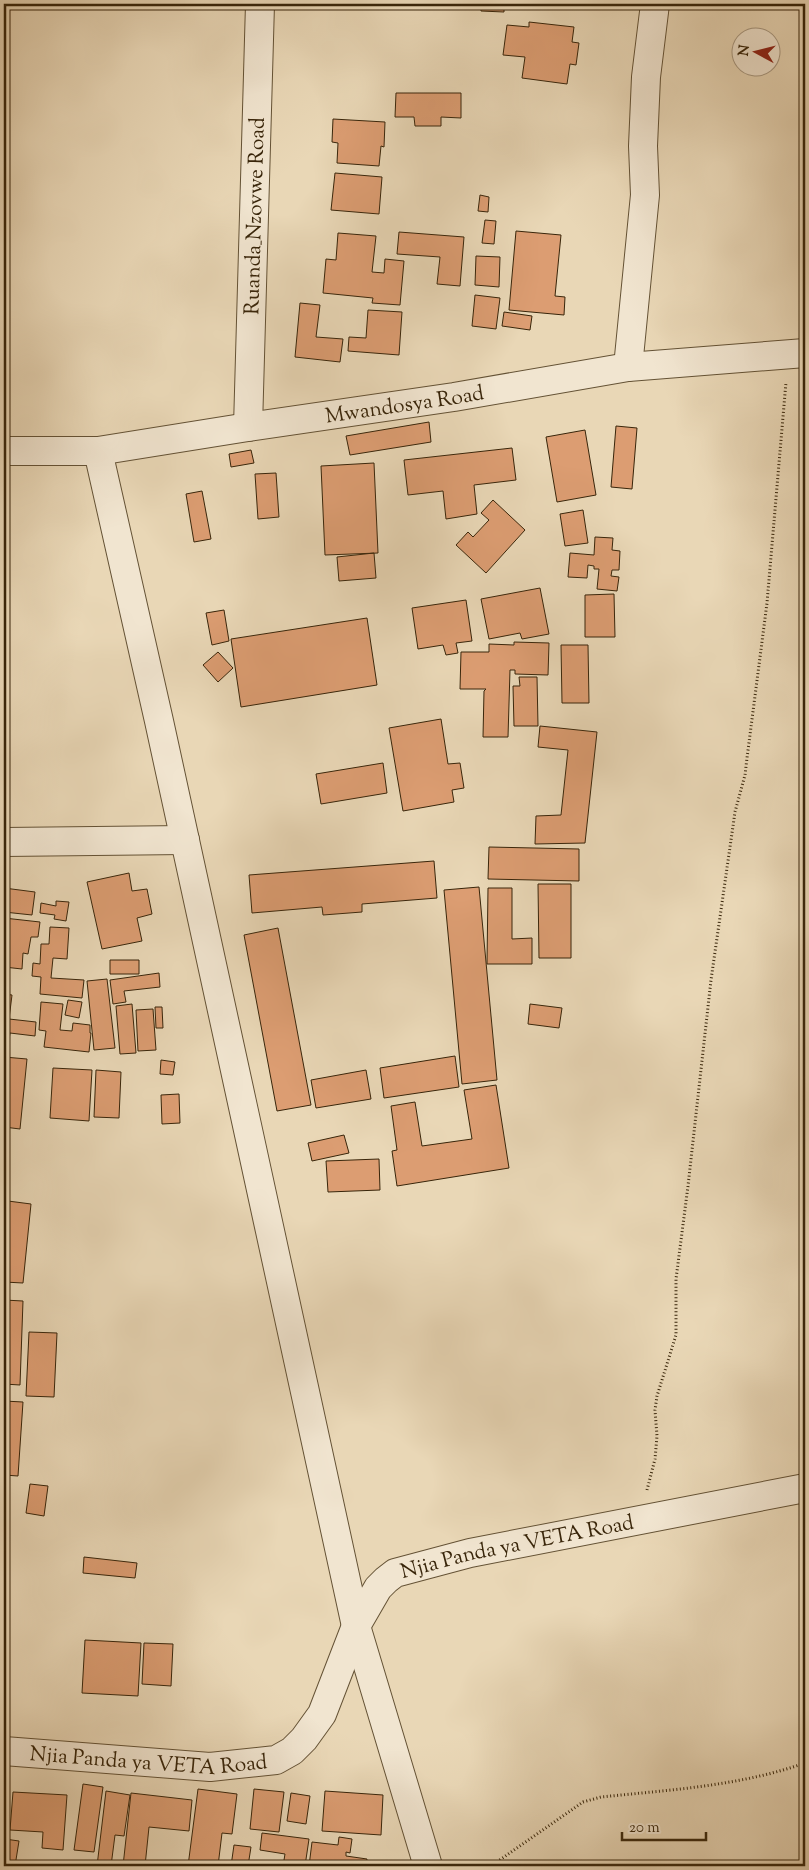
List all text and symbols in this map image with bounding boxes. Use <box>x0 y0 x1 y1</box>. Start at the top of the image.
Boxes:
north arrow <box>732 28 782 78</box>
text: N <box>734 44 756 57</box>
street label: Ruanda_Nzovwe Road <box>238 117 274 315</box>
street label: Mwandosya Road <box>323 379 486 433</box>
street label: Njia Panda ya VETA Road <box>397 1509 637 1588</box>
street label: Njia Panda ya VETA Road <box>29 1740 269 1784</box>
scale bar <box>622 1810 705 1842</box>
text: 20 m <box>629 1818 660 1839</box>

